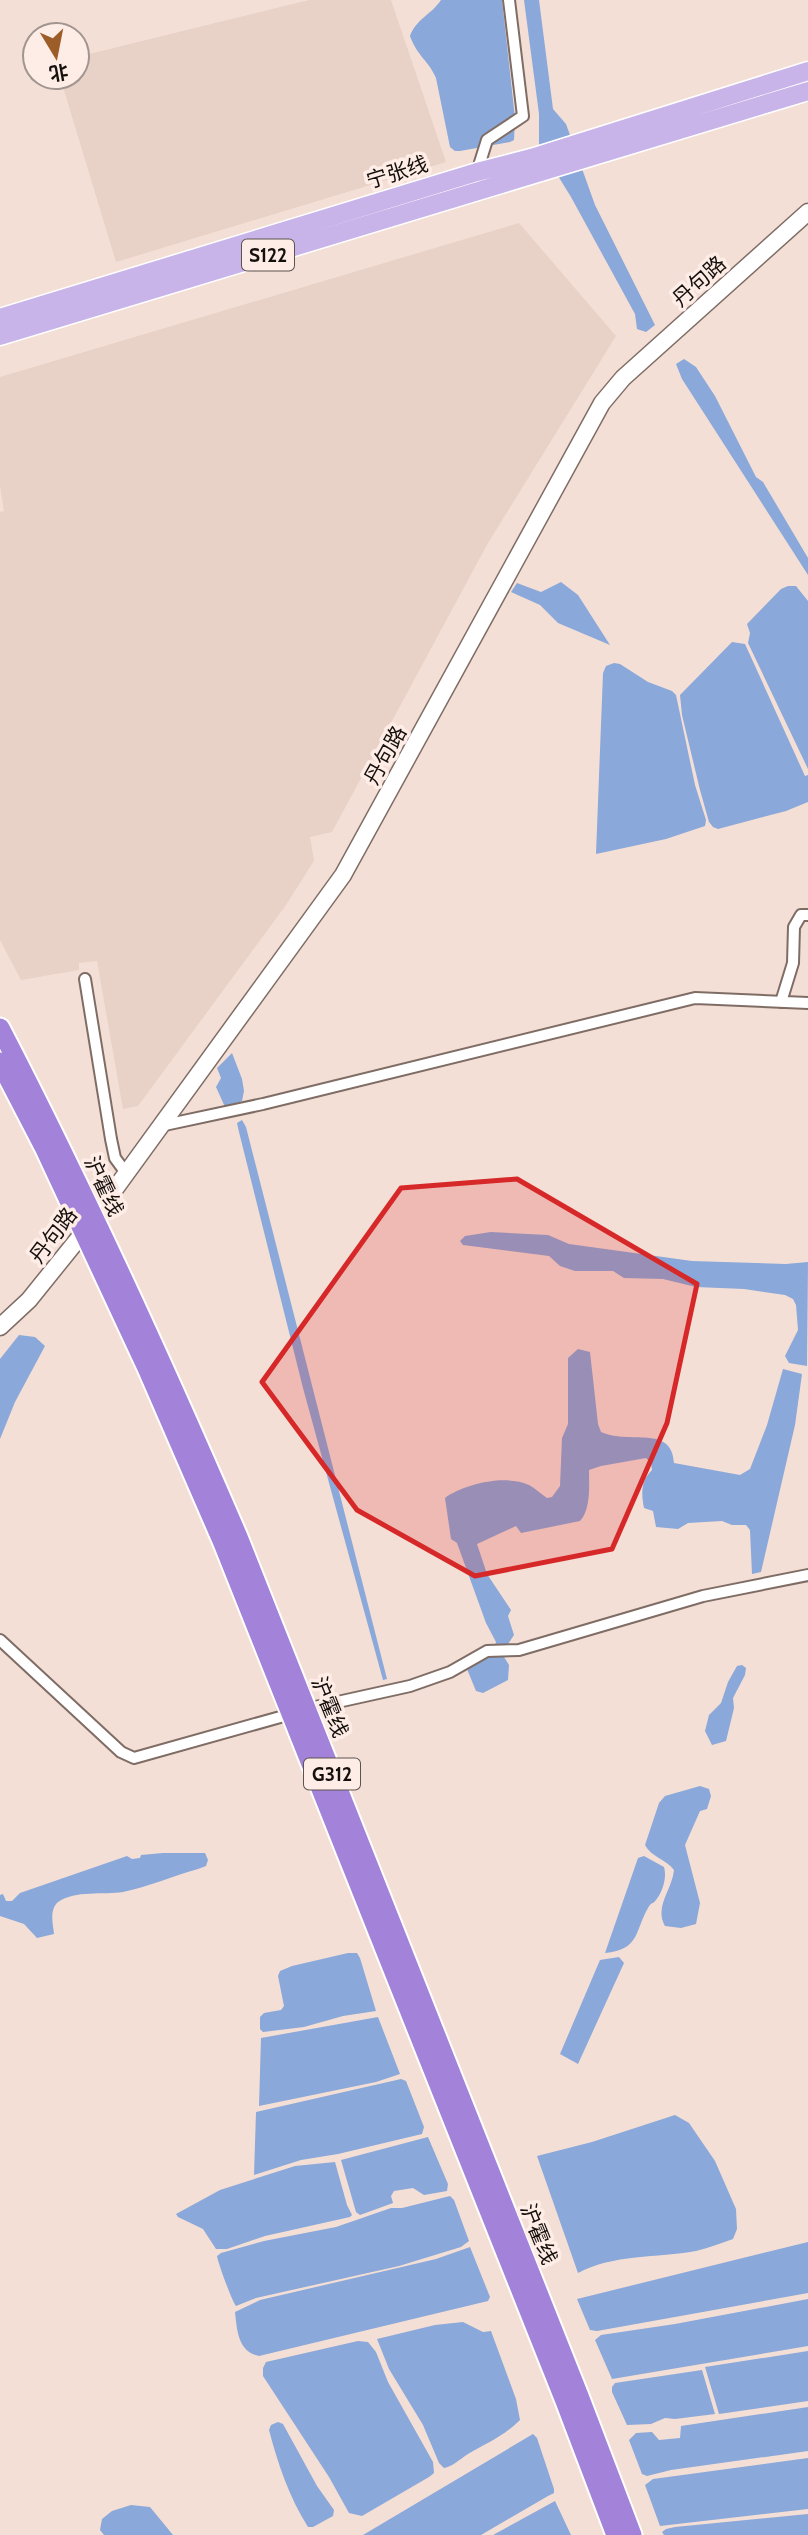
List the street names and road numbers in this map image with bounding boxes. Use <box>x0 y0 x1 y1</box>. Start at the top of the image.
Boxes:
street label: 宁张线 <box>363 151 431 193</box>
road number: S122 <box>242 240 294 270</box>
street label: 丹句路 <box>667 251 731 311</box>
street label: 丹句路 <box>359 721 411 789</box>
street label: 沪霍线 <box>79 1152 129 1220</box>
street label: 丹句路 <box>24 1202 82 1268</box>
street label: 沪霍线 <box>307 1673 353 1741</box>
road number: G312 <box>304 1758 360 1790</box>
street label: 沪霍线 <box>516 2200 562 2268</box>

